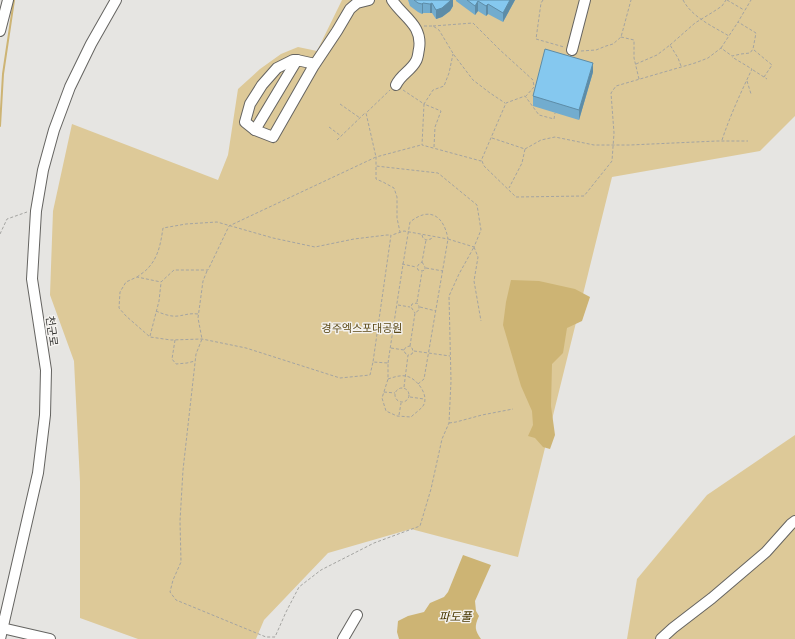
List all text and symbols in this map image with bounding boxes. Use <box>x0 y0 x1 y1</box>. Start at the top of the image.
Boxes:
street label: 천군로 <box>44 315 60 347</box>
park label: 경주엑스포대공원 <box>322 322 402 334</box>
water label: 파도풀 <box>438 610 473 624</box>

